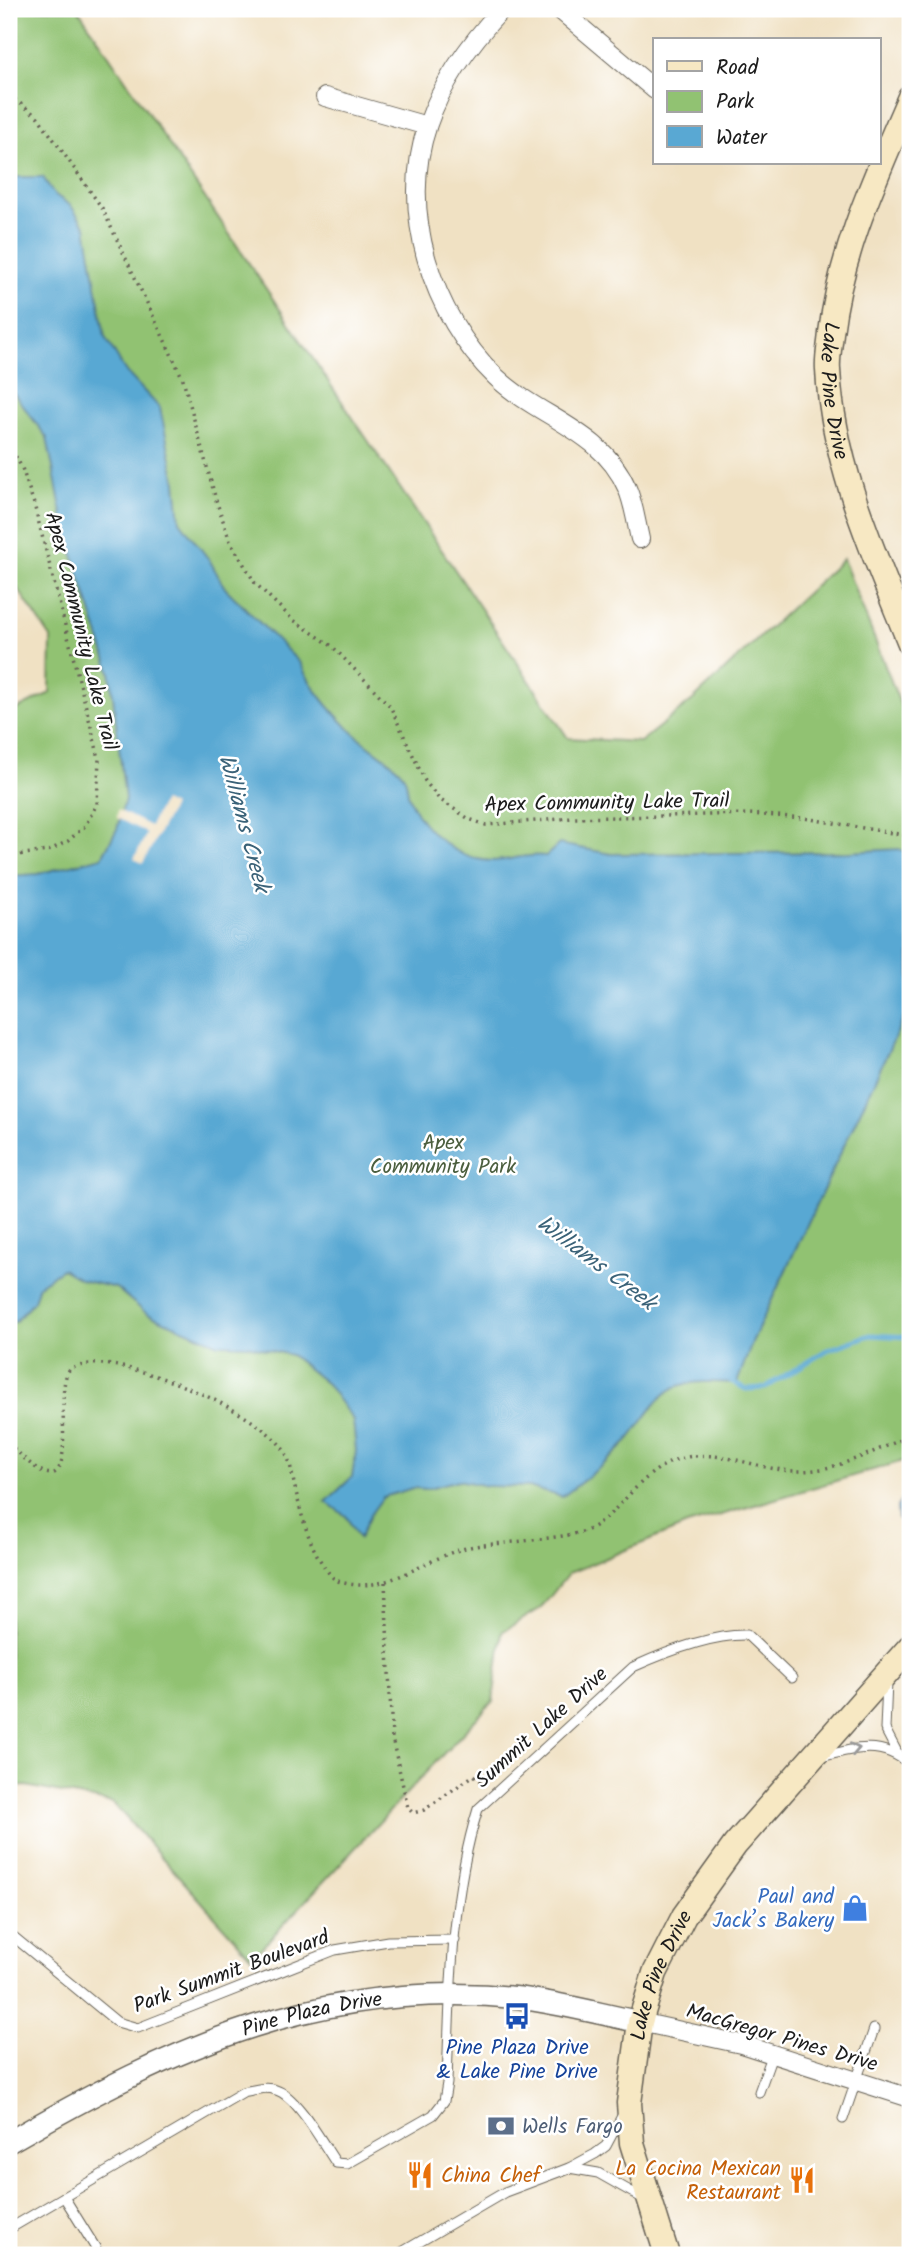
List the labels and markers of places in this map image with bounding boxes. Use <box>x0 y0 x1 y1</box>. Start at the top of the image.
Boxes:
place label: Paul and Jack’s Bakery <box>712 1881 835 1938</box>
shop icon: Paul and Jack’s Bakery <box>840 1893 870 1923</box>
bus stop icon: Pine Plaza Drive & Lake Pine Drive <box>502 2001 532 2031</box>
place label: Pine Plaza Drive & Lake Pine Drive <box>436 2032 598 2089</box>
bank icon: Wells Fargo <box>486 2111 516 2141</box>
place label: Wells Fargo <box>522 2111 623 2144</box>
place label: La Cocina Mexican Restaurant <box>615 2153 782 2210</box>
restaurant icon: China Chef <box>405 2160 435 2190</box>
place label: China Chef <box>441 2160 543 2193</box>
restaurant icon: La Cocina Mexican Restaurant <box>787 2165 817 2195</box>

